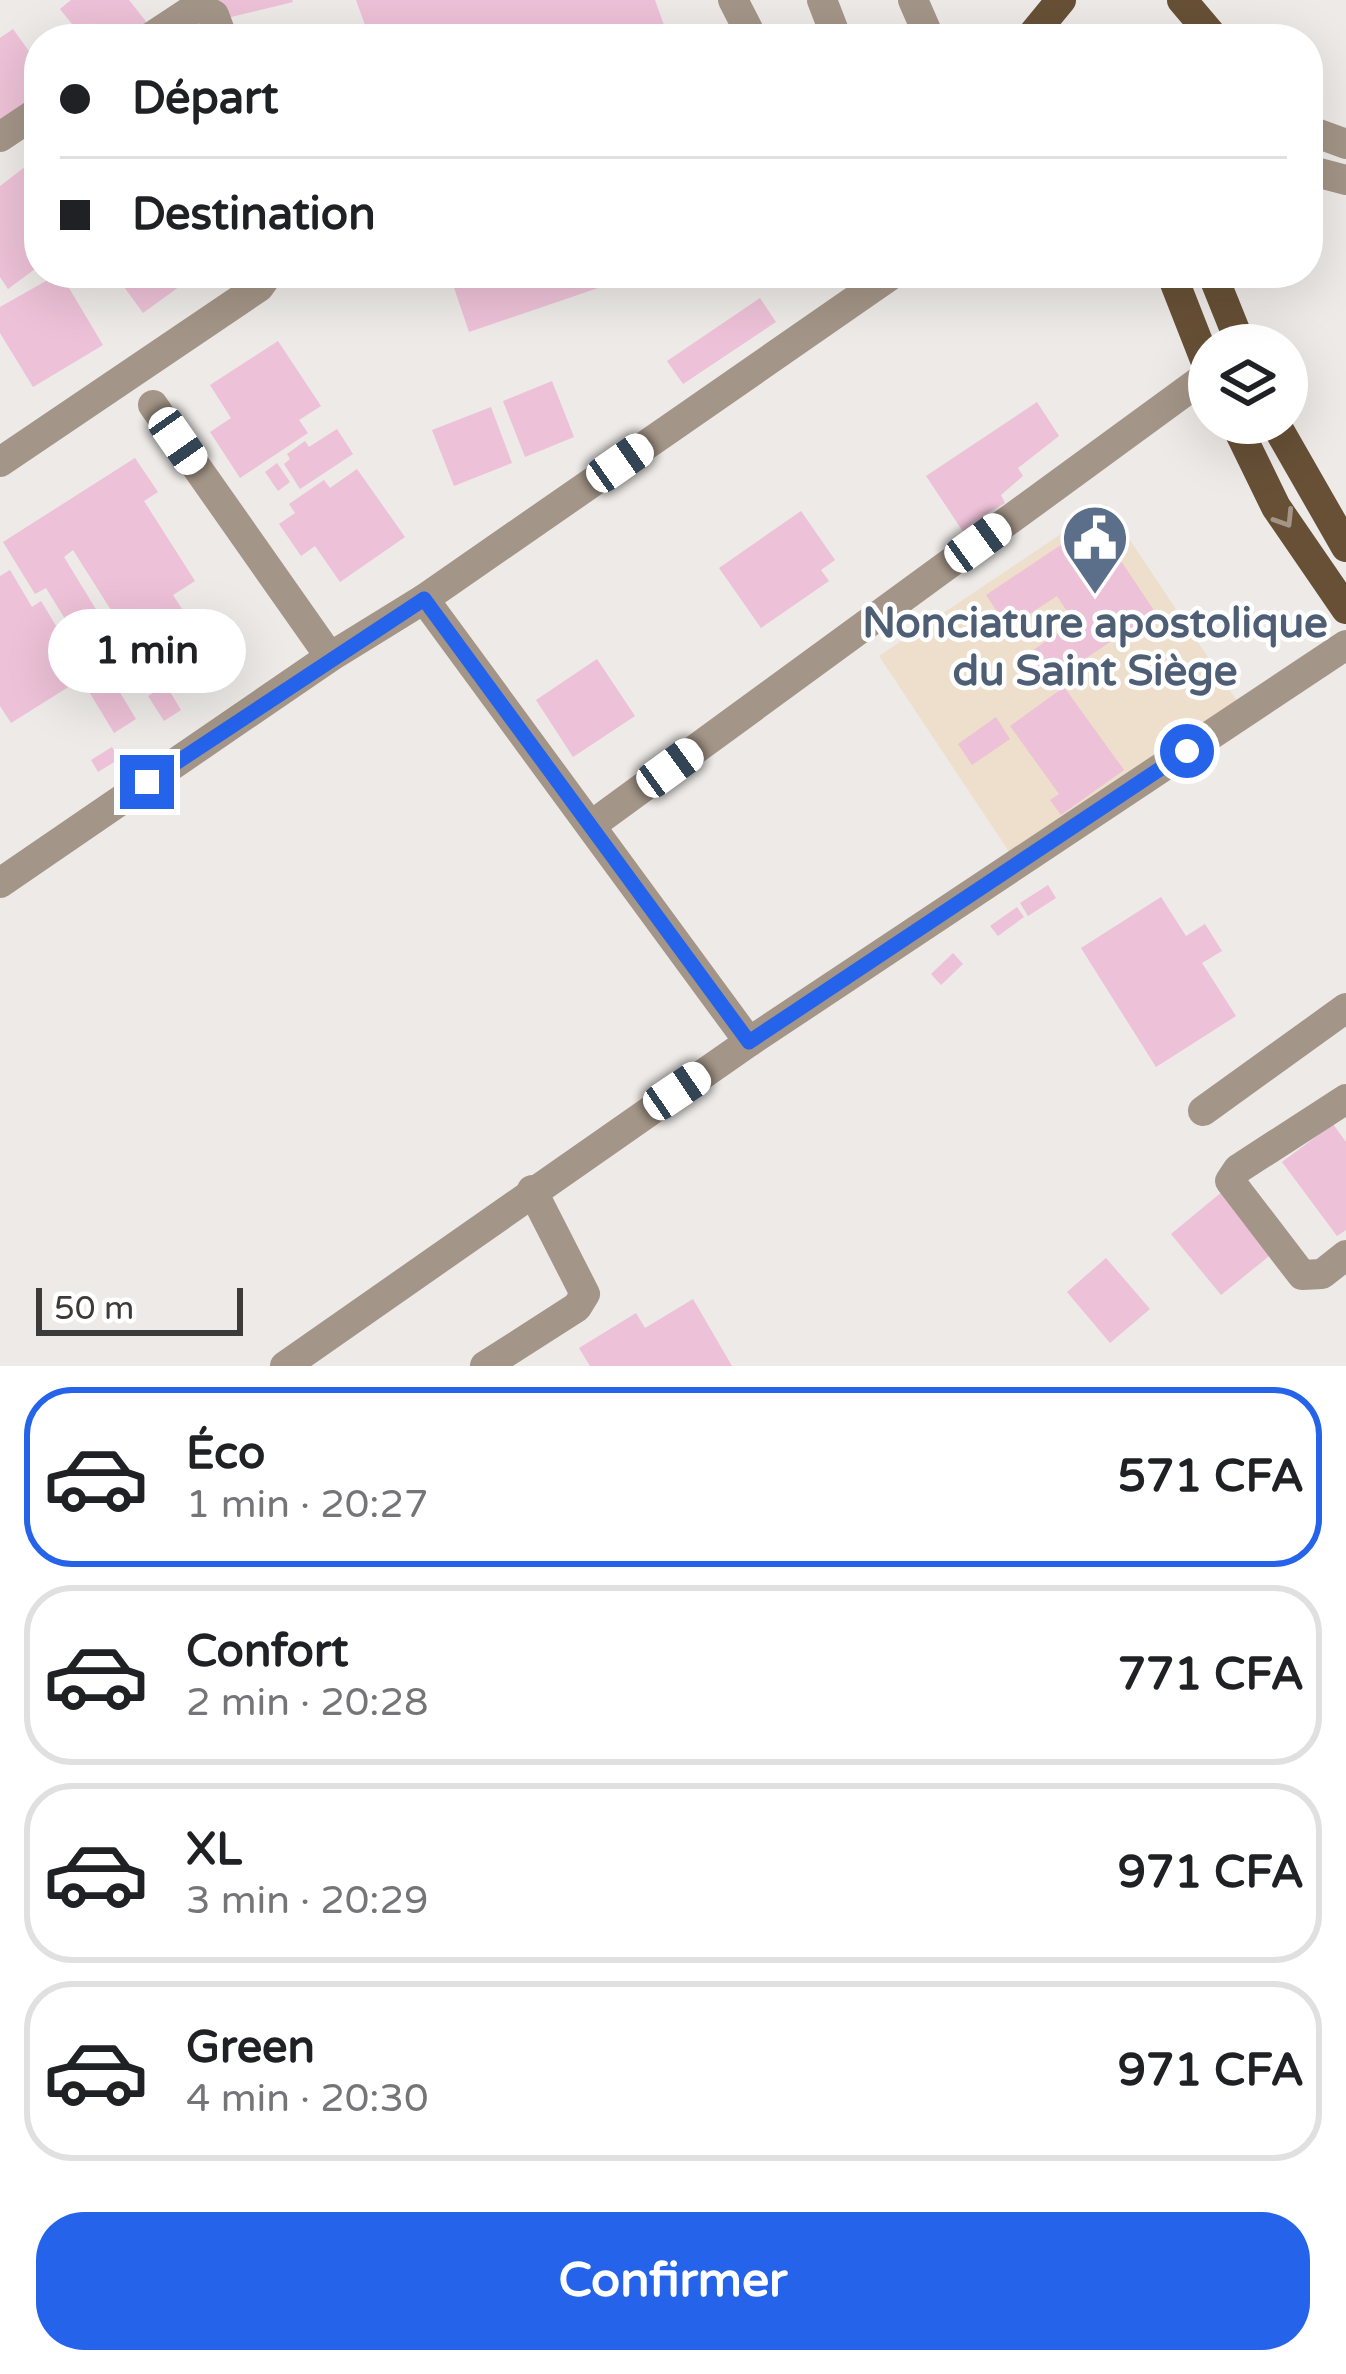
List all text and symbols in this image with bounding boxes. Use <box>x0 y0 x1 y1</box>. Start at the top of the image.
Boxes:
text: Départ <box>132 72 279 126</box>
text: Destination <box>132 188 376 242</box>
map controls <box>1188 324 1308 444</box>
button: layers <box>1188 324 1308 444</box>
car <box>143 401 213 481</box>
car <box>580 428 660 498</box>
public building icon: Nonciature apostolique du Saint Siège <box>1060 503 1130 597</box>
one-way arrow <box>1271 506 1293 528</box>
car <box>938 507 1018 579</box>
place label: Nonciature apostolique du Saint Siège <box>862 598 1328 697</box>
callout: 1 min <box>48 608 246 692</box>
text: 1 min <box>95 627 199 674</box>
route start <box>1160 724 1214 778</box>
car <box>630 732 710 804</box>
route end <box>120 755 174 809</box>
car <box>637 1056 717 1126</box>
scale bar <box>36 1282 243 1335</box>
text: 50 m <box>54 1289 134 1328</box>
icon: car <box>42 1423 150 1531</box>
text: Éco <box>186 1427 265 1481</box>
text: 571 CFA <box>1118 1450 1304 1504</box>
text: 1 min · 20:27 <box>186 1481 428 1528</box>
icon: car <box>42 1621 150 1729</box>
text: Confort <box>186 1625 348 1679</box>
text: 771 CFA <box>1118 1648 1304 1702</box>
text: 2 min · 20:28 <box>186 1679 428 1726</box>
icon: car <box>42 1819 150 1927</box>
text: XL <box>186 1823 242 1877</box>
text: 971 CFA <box>1118 1846 1304 1900</box>
text: 3 min · 20:29 <box>186 1877 428 1924</box>
icon: car <box>42 2017 150 2125</box>
text: Green <box>186 2021 315 2075</box>
text: 971 CFA <box>1118 2044 1304 2098</box>
text: 4 min · 20:30 <box>186 2075 428 2122</box>
button: Confirmer <box>36 2212 1310 2350</box>

